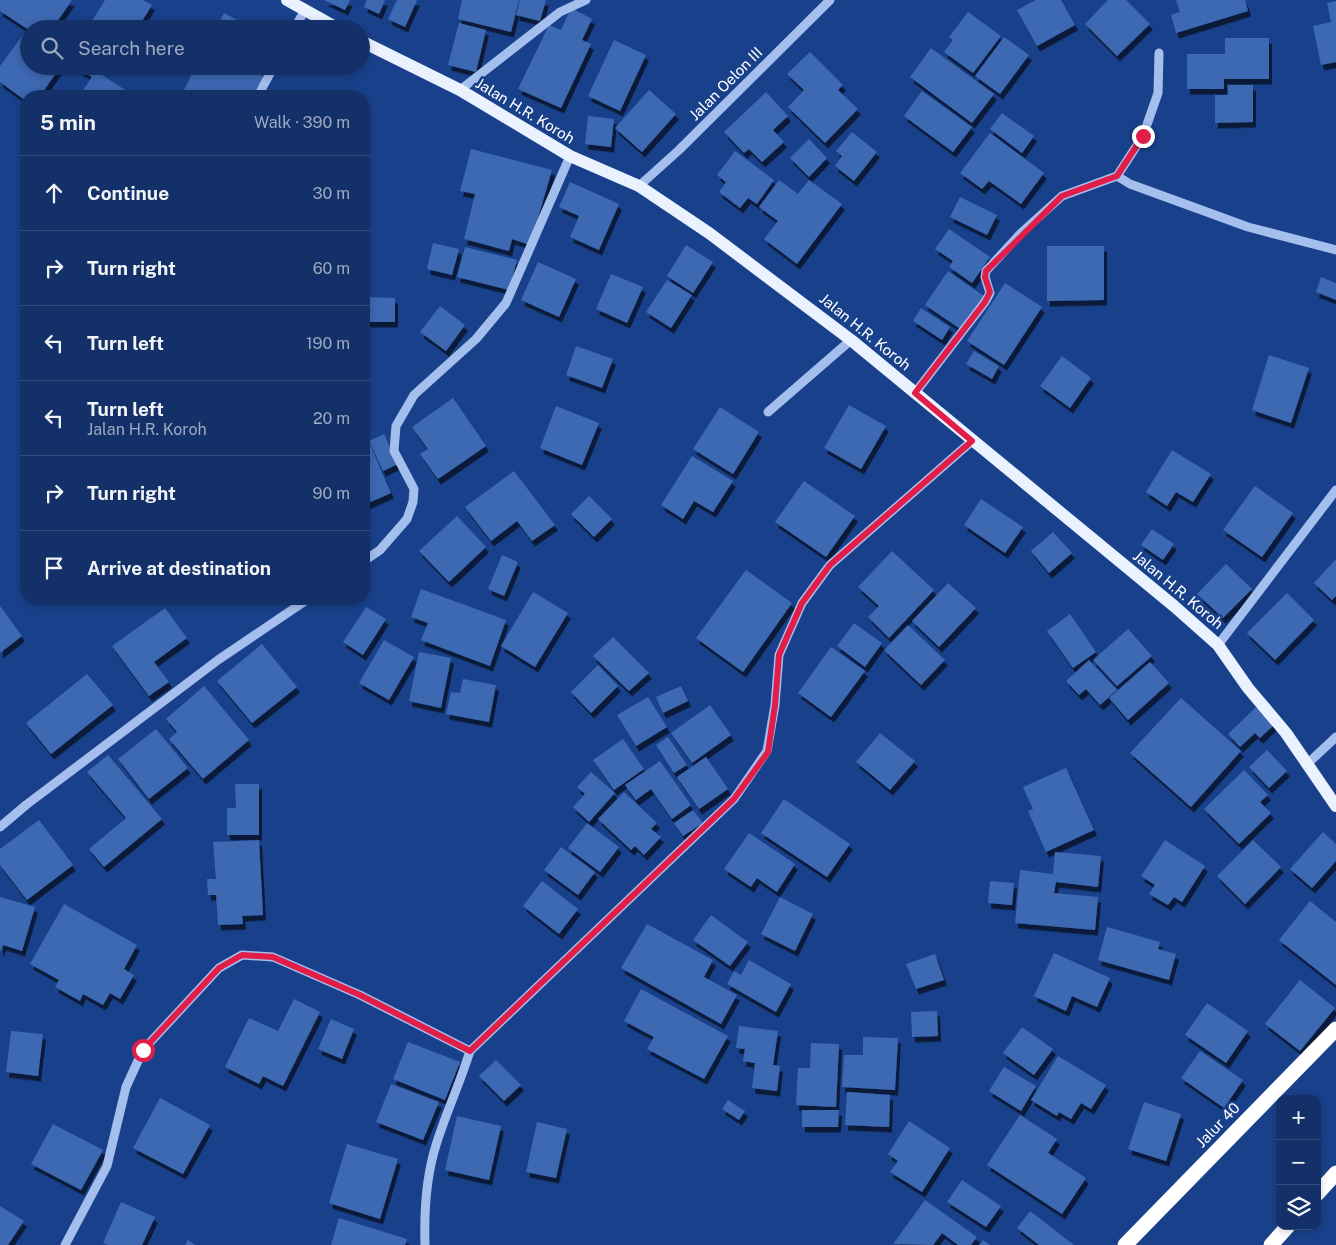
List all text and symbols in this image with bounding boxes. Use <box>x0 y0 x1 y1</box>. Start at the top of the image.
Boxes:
search box <box>20 20 370 75</box>
icon: search <box>38 34 66 62</box>
text: Search here <box>78 37 185 59</box>
street label: Jalan Oelon III <box>686 44 766 124</box>
street label: Jalan H.R. Koroh <box>473 74 578 147</box>
text: 5 min <box>40 110 96 135</box>
text: Walk · 390 m <box>254 113 350 132</box>
route end <box>1132 125 1155 148</box>
icon: ahead <box>40 179 68 207</box>
text: Continue <box>87 182 169 204</box>
text: 30 m <box>313 184 350 203</box>
icon: right <box>40 254 68 282</box>
text: Turn right <box>87 257 176 279</box>
text: 60 m <box>313 259 350 278</box>
street label: Jalan H.R. Koroh <box>816 290 914 374</box>
icon: left <box>40 329 68 357</box>
text: Turn left <box>87 332 164 354</box>
text: 190 m <box>306 334 350 353</box>
text: Turn left <box>87 398 164 420</box>
icon: left <box>40 404 68 432</box>
text: 20 m <box>313 409 350 428</box>
text: Jalan H.R. Koroh <box>87 420 207 439</box>
icon: right <box>40 479 68 507</box>
text: Turn right <box>87 482 176 504</box>
text: 90 m <box>313 484 350 503</box>
street label: Jalan H.R. Koroh <box>1130 547 1227 632</box>
icon: arrive <box>40 554 68 582</box>
text: Arrive at destination <box>87 557 271 579</box>
route start <box>132 1039 155 1062</box>
map controls <box>1276 1095 1321 1230</box>
button: + <box>1276 1095 1321 1140</box>
street label: Jalur 40 <box>1192 1099 1243 1150</box>
button: − <box>1276 1140 1321 1185</box>
button: layers <box>1276 1185 1321 1230</box>

